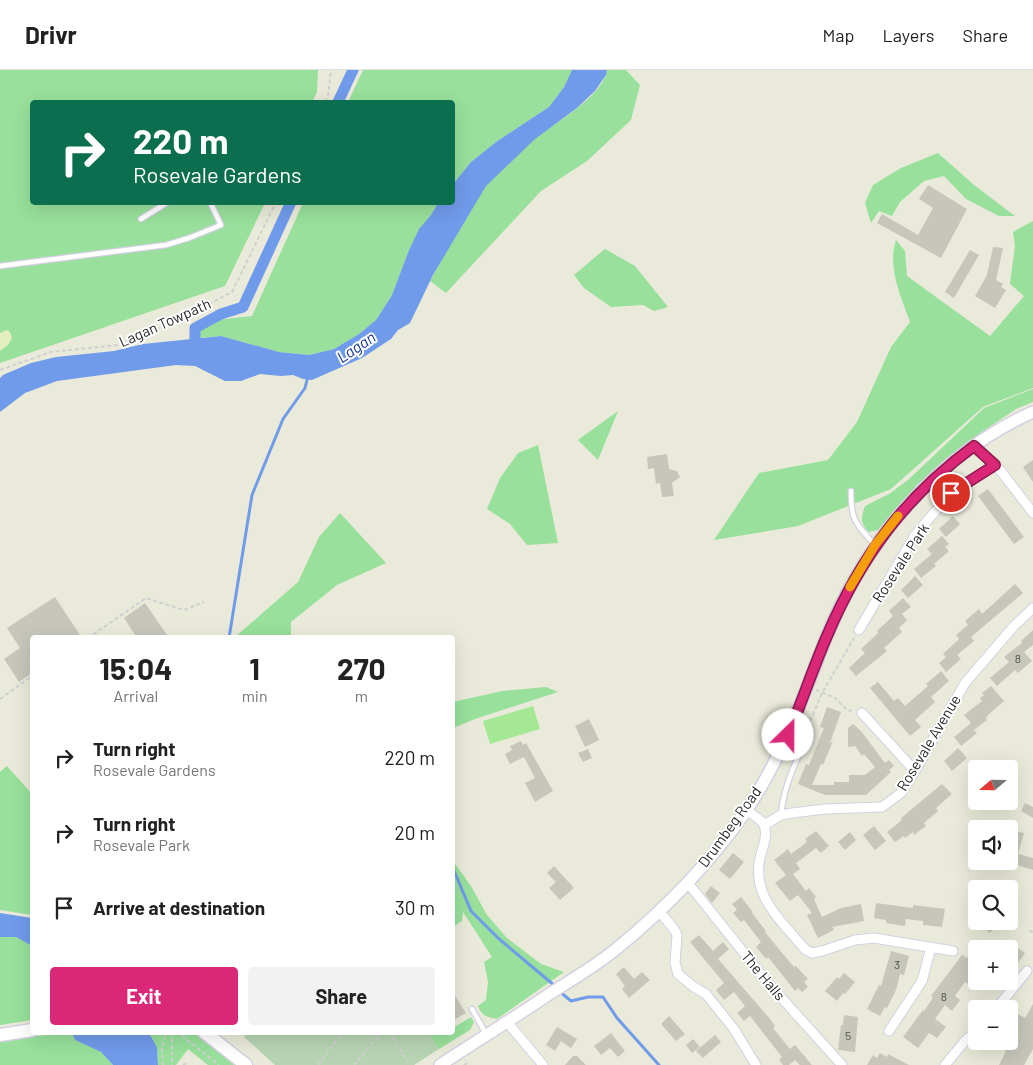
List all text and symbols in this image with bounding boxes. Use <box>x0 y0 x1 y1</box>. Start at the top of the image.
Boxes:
text: Drivr <box>25 20 77 49</box>
text: Map <box>822 24 854 46</box>
text: Layers <box>882 24 935 46</box>
text: Share <box>963 24 1008 46</box>
text: 220 m <box>133 119 228 161</box>
icon: right <box>50 120 115 185</box>
text: Rosevale Gardens <box>133 161 302 187</box>
street label: Lagan Towpath <box>116 294 213 350</box>
water label: Lagan <box>333 327 379 366</box>
pin <box>930 472 972 514</box>
icon: arrive <box>937 479 965 507</box>
street label: Rosevale Park <box>868 519 933 605</box>
text: 15:04 <box>99 650 172 686</box>
text: 1 <box>249 650 260 686</box>
text: 270 <box>337 650 386 686</box>
house number: 8 <box>1015 651 1021 665</box>
text: Arrival <box>113 686 158 705</box>
text: min <box>242 686 268 705</box>
text: m <box>355 686 368 705</box>
street label: Rosevale Avenue <box>892 691 964 794</box>
position arrow <box>761 708 813 760</box>
text: Turn right <box>93 737 175 760</box>
icon: right <box>50 744 78 772</box>
text: 220 m <box>384 746 435 769</box>
text: Rosevale Gardens <box>93 760 216 779</box>
north arrow <box>968 760 1018 810</box>
map controls <box>968 760 1018 1050</box>
street label: Drumbeg Road <box>694 783 765 870</box>
text: Turn right <box>93 812 175 835</box>
icon: right <box>50 819 78 847</box>
button: sound <box>968 820 1018 870</box>
text: 20 m <box>395 821 435 844</box>
text: Rosevale Park <box>93 835 190 854</box>
button: search <box>968 880 1018 930</box>
icon: arrive <box>50 894 78 922</box>
text: Arrive at destination <box>93 896 265 919</box>
text: 30 m <box>395 896 435 919</box>
button: + <box>968 940 1018 990</box>
street label: The Halls <box>738 947 790 1004</box>
house number: 3 <box>894 957 900 971</box>
button: Exit <box>50 967 238 1025</box>
button: Share <box>248 967 435 1025</box>
house number: 8 <box>941 989 947 1003</box>
button: − <box>968 1000 1018 1050</box>
house number: 5 <box>845 1028 851 1042</box>

